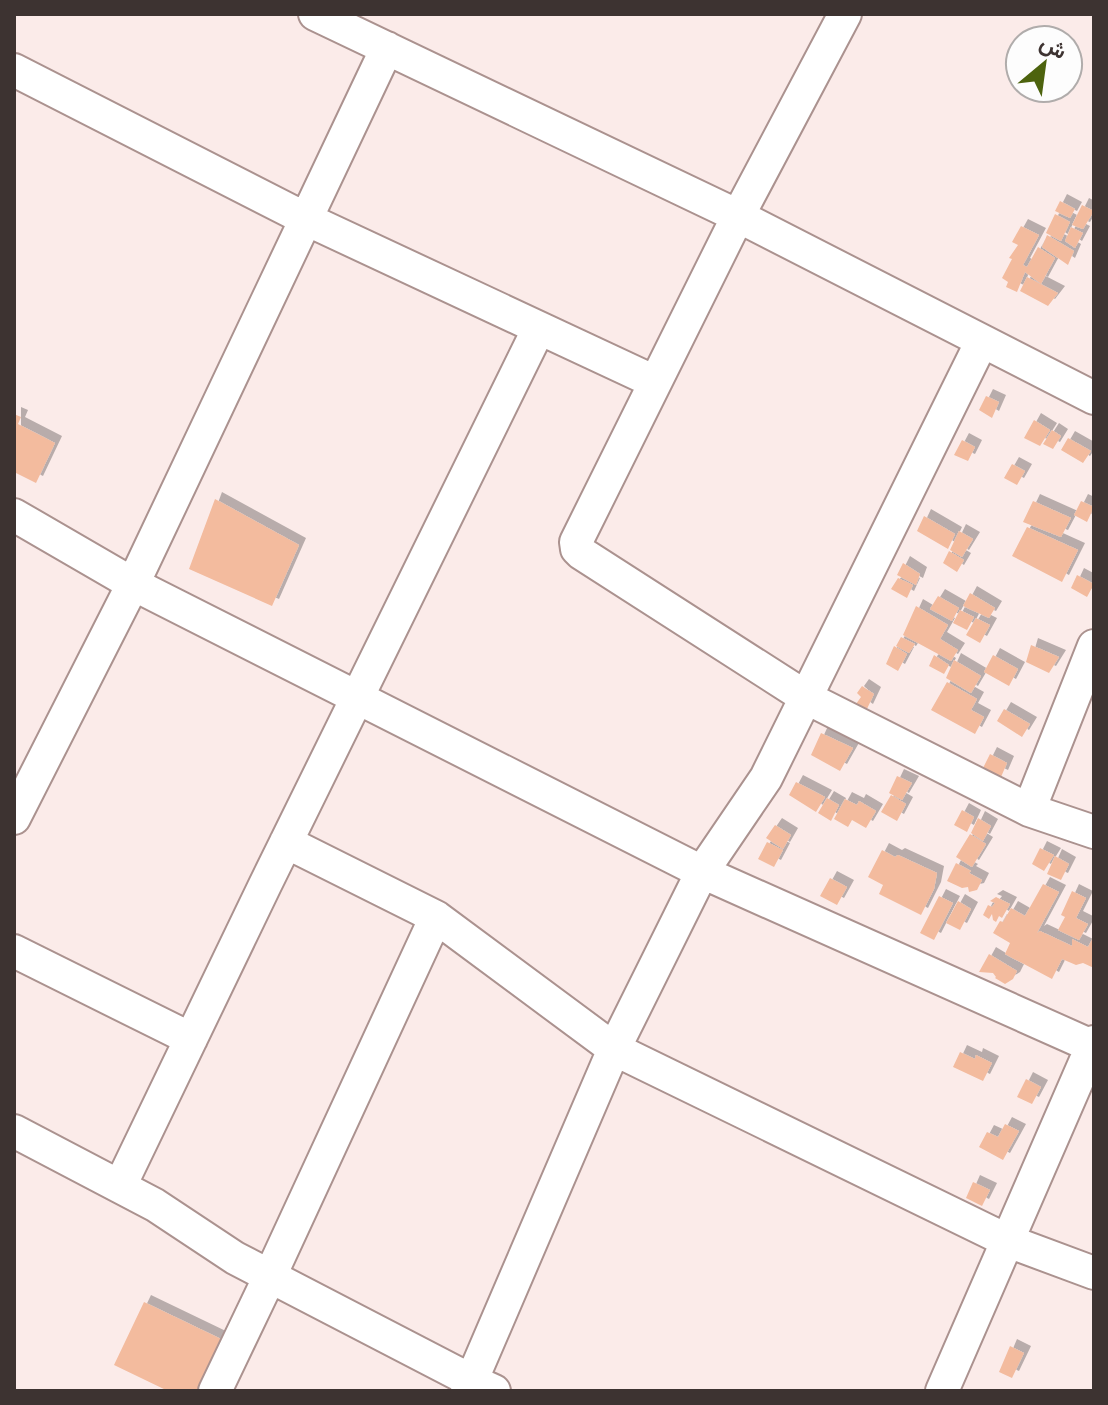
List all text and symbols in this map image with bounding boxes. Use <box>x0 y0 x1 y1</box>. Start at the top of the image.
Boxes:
north arrow <box>1004 24 1084 104</box>
text: ش <box>1035 28 1072 65</box>

